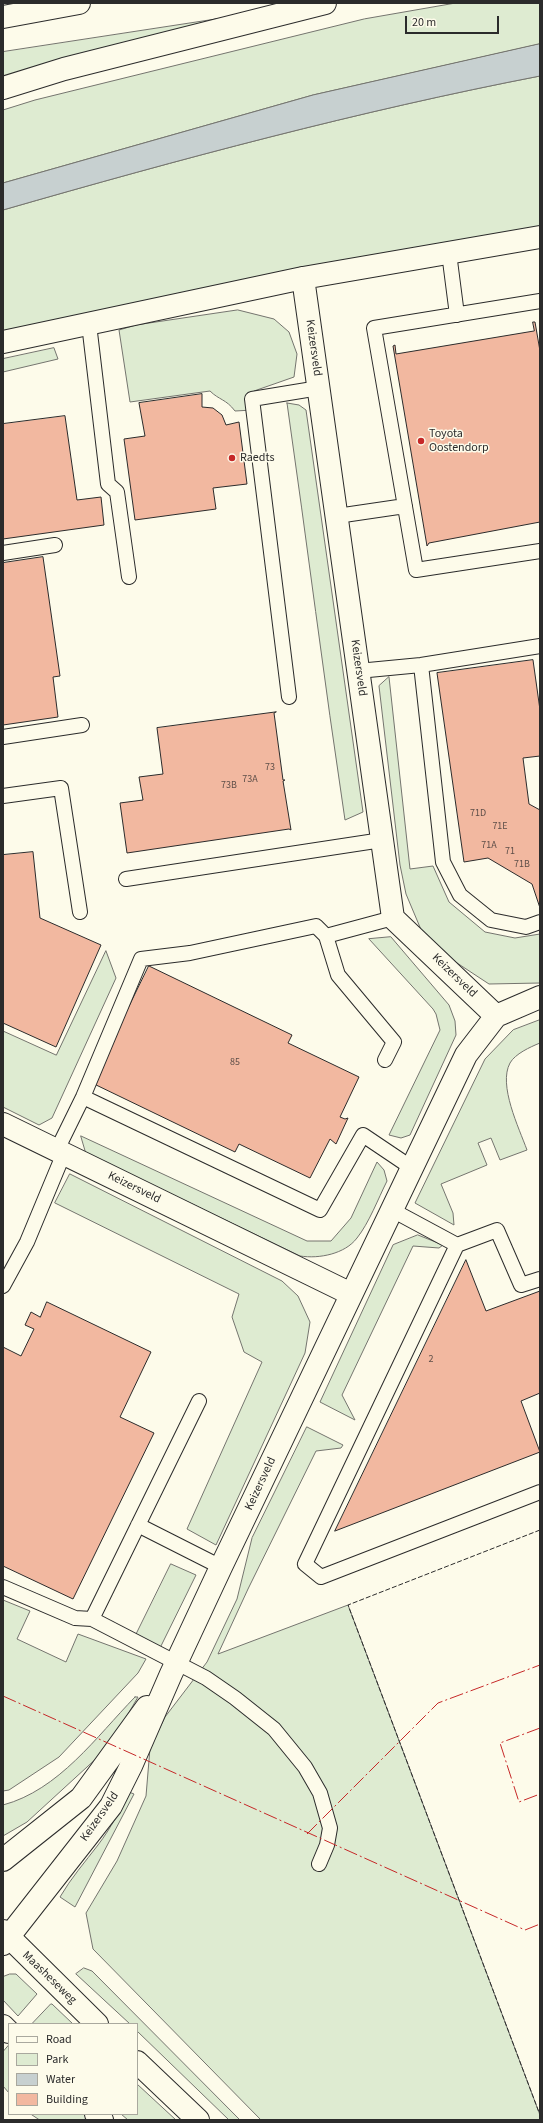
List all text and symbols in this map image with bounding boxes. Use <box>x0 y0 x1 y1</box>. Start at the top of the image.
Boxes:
scale bar <box>407 8 501 34</box>
text: 20 m <box>412 14 436 31</box>
street label: Keizersveld <box>302 319 324 377</box>
place label: Toyota Oostendorp <box>429 427 489 455</box>
marker: Toyota Oostendorp <box>416 436 426 446</box>
place label: Raedts <box>240 451 274 465</box>
marker: Raedts <box>227 453 237 463</box>
street label: Keizersveld <box>347 639 369 697</box>
house number: 73 <box>265 762 275 774</box>
house number: 73A <box>242 774 258 786</box>
house number: 73B <box>221 780 237 792</box>
house number: 71D <box>470 808 486 820</box>
house number: 71E <box>492 821 508 833</box>
house number: 71A <box>481 840 497 852</box>
house number: 71 <box>505 846 515 858</box>
house number: 71B <box>514 859 530 871</box>
street label: Keizersveld <box>428 951 480 1001</box>
house number: 85 <box>230 1057 240 1069</box>
street label: Keizersveld <box>105 1169 163 1207</box>
house number: 2 <box>429 1354 433 1366</box>
street label: Keizersveld <box>242 1455 280 1513</box>
street label: Keizersveld <box>78 1789 122 1845</box>
street label: Maasheseweg <box>19 1949 79 2007</box>
legend <box>8 2023 138 2115</box>
text: Road <box>46 2031 72 2048</box>
text: Park <box>46 2051 68 2068</box>
text: Water <box>46 2071 75 2088</box>
text: Building <box>46 2091 88 2108</box>

